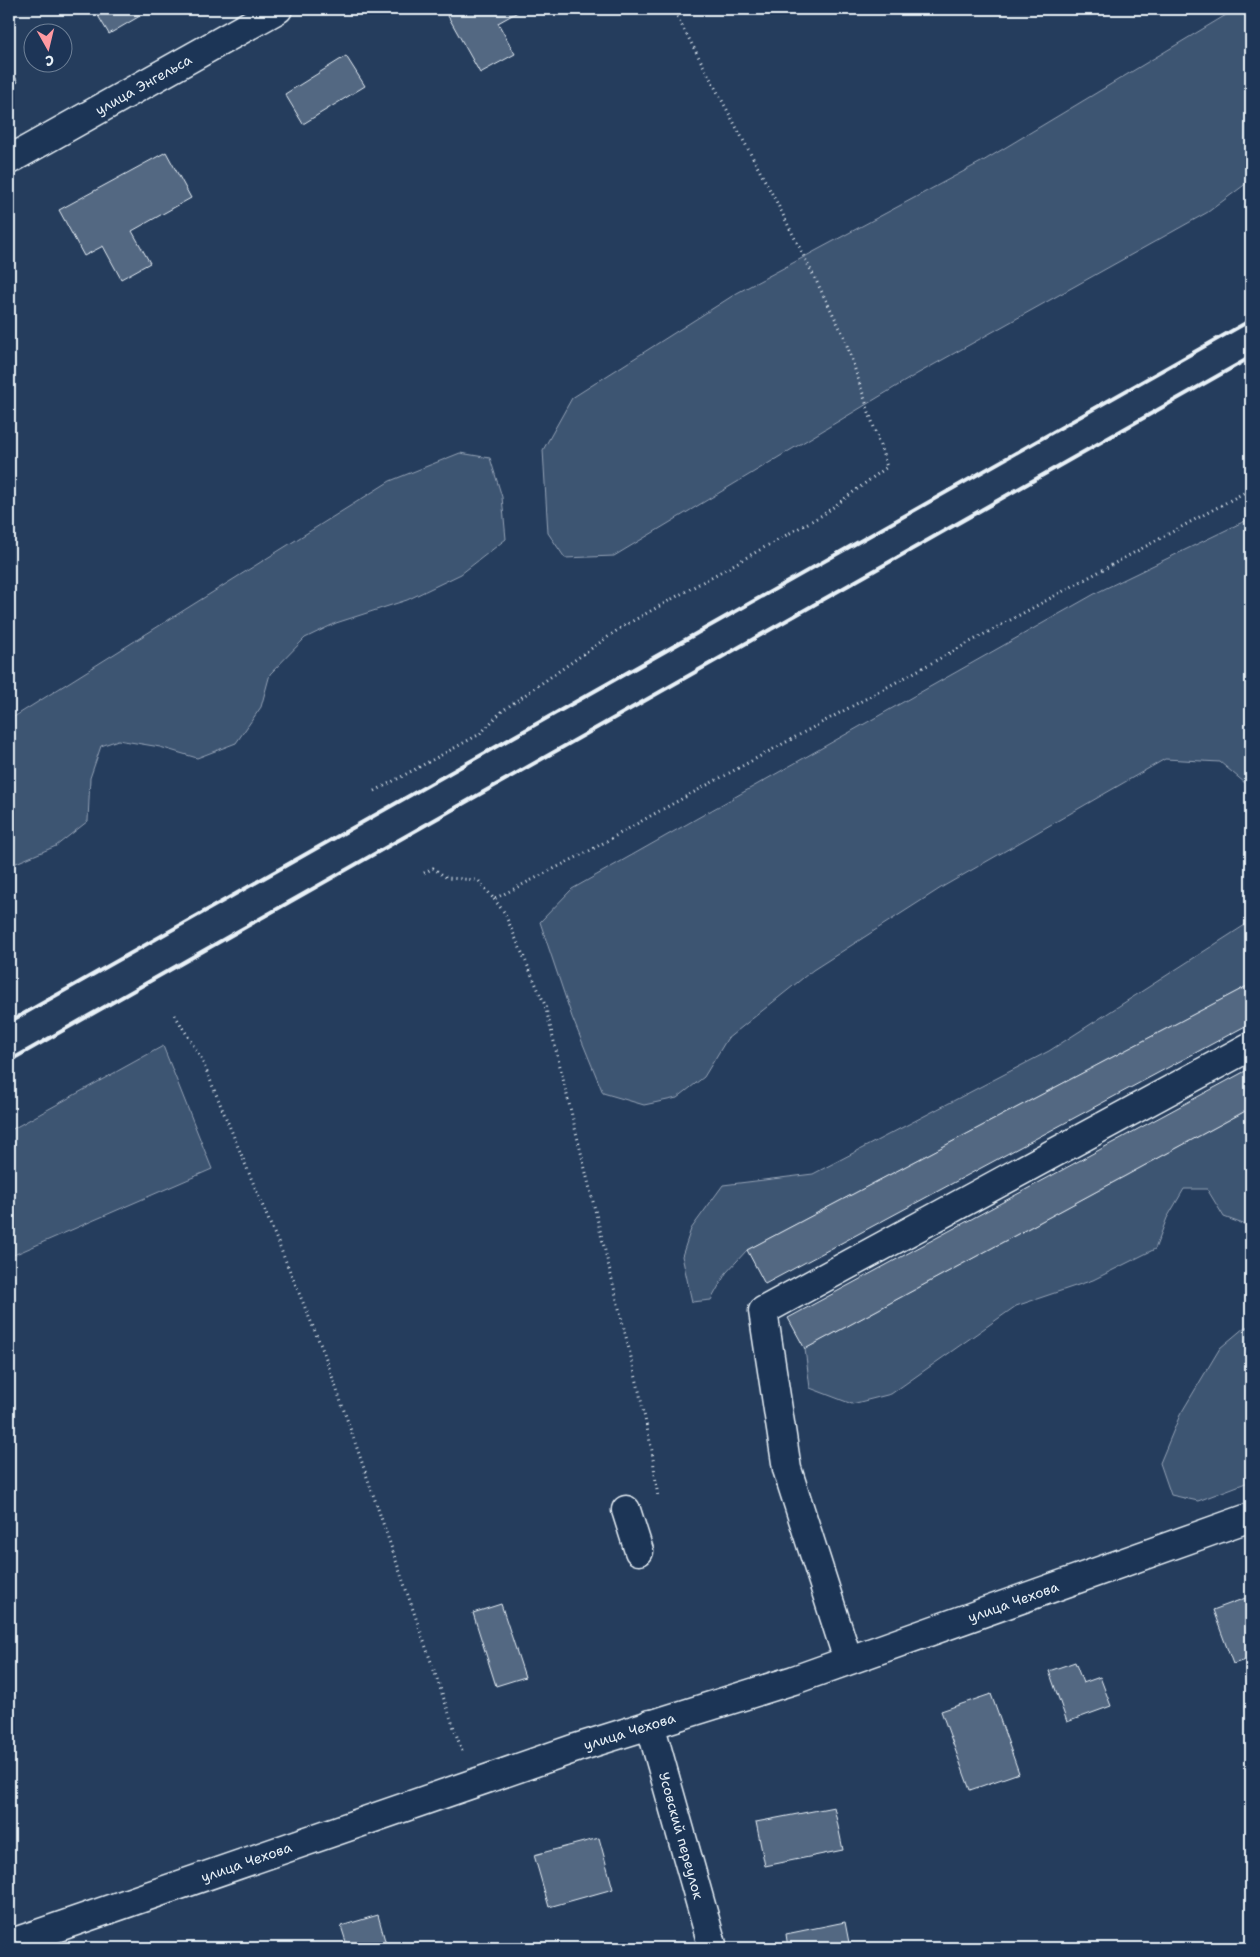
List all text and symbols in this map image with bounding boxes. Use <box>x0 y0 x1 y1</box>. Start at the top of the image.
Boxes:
north arrow <box>22 22 72 72</box>
street label: улица Энгельса <box>92 50 195 119</box>
text: С <box>44 51 55 70</box>
street label: улица Чехова <box>965 1577 1061 1626</box>
street label: улица Чехова <box>581 1708 678 1754</box>
street label: Усовский переулок <box>655 1770 708 1902</box>
street label: улица Чехова <box>198 1838 294 1886</box>

